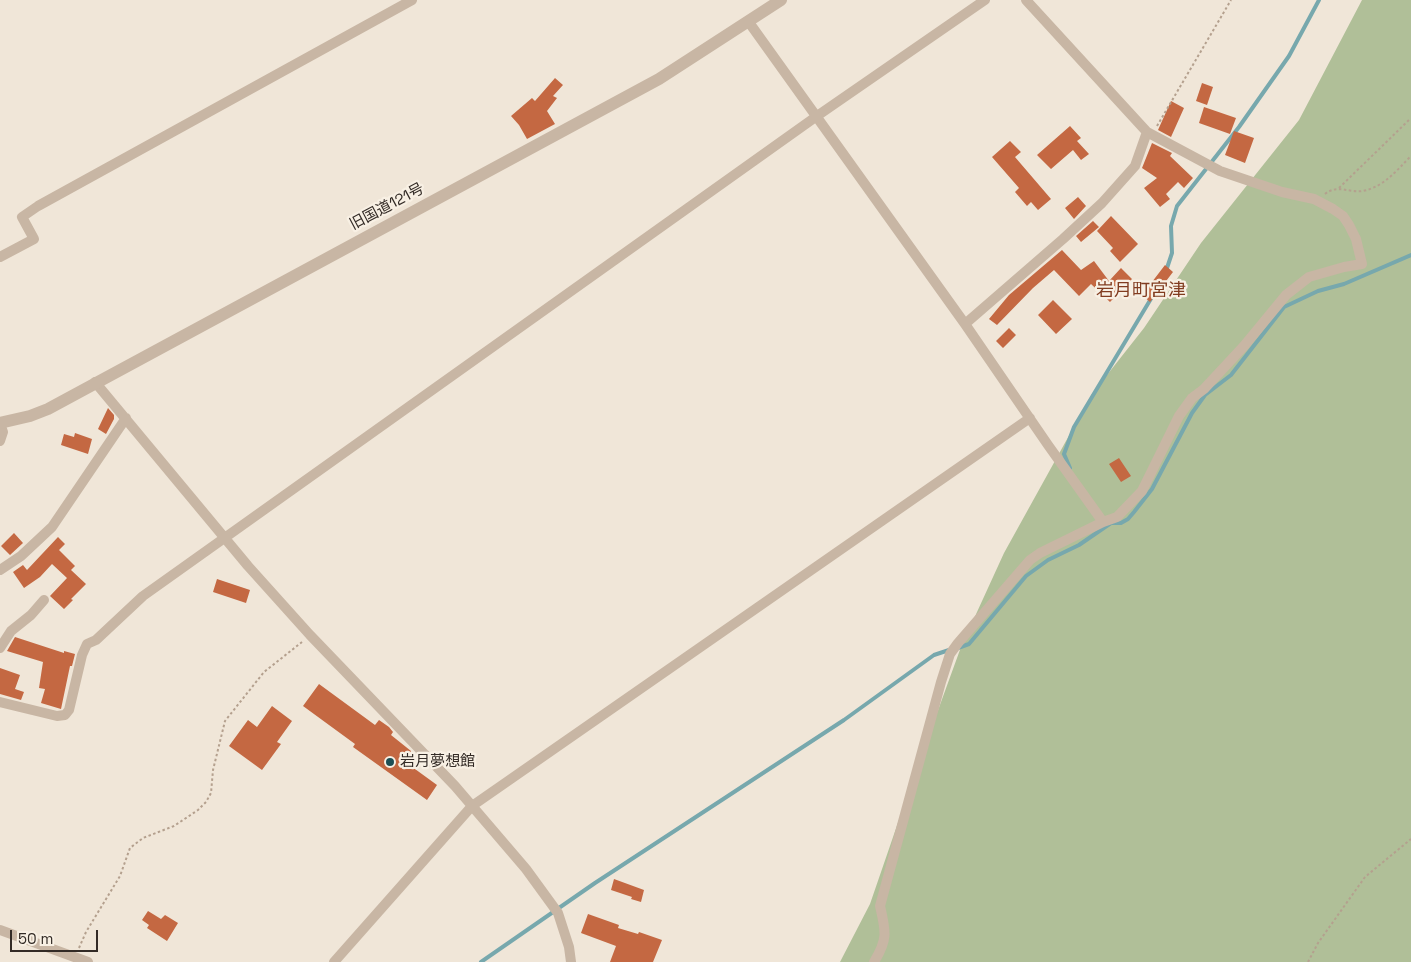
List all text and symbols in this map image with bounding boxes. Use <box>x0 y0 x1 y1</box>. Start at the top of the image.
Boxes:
street label: 旧国道121号 <box>347 180 427 234</box>
district label: 岩月町宮津 <box>1096 280 1186 302</box>
place label: 岩月夢想館 <box>400 753 475 771</box>
marker: 岩月夢想館 <box>384 756 396 768</box>
scale bar <box>12 920 100 952</box>
text: 50 m <box>18 929 53 948</box>

